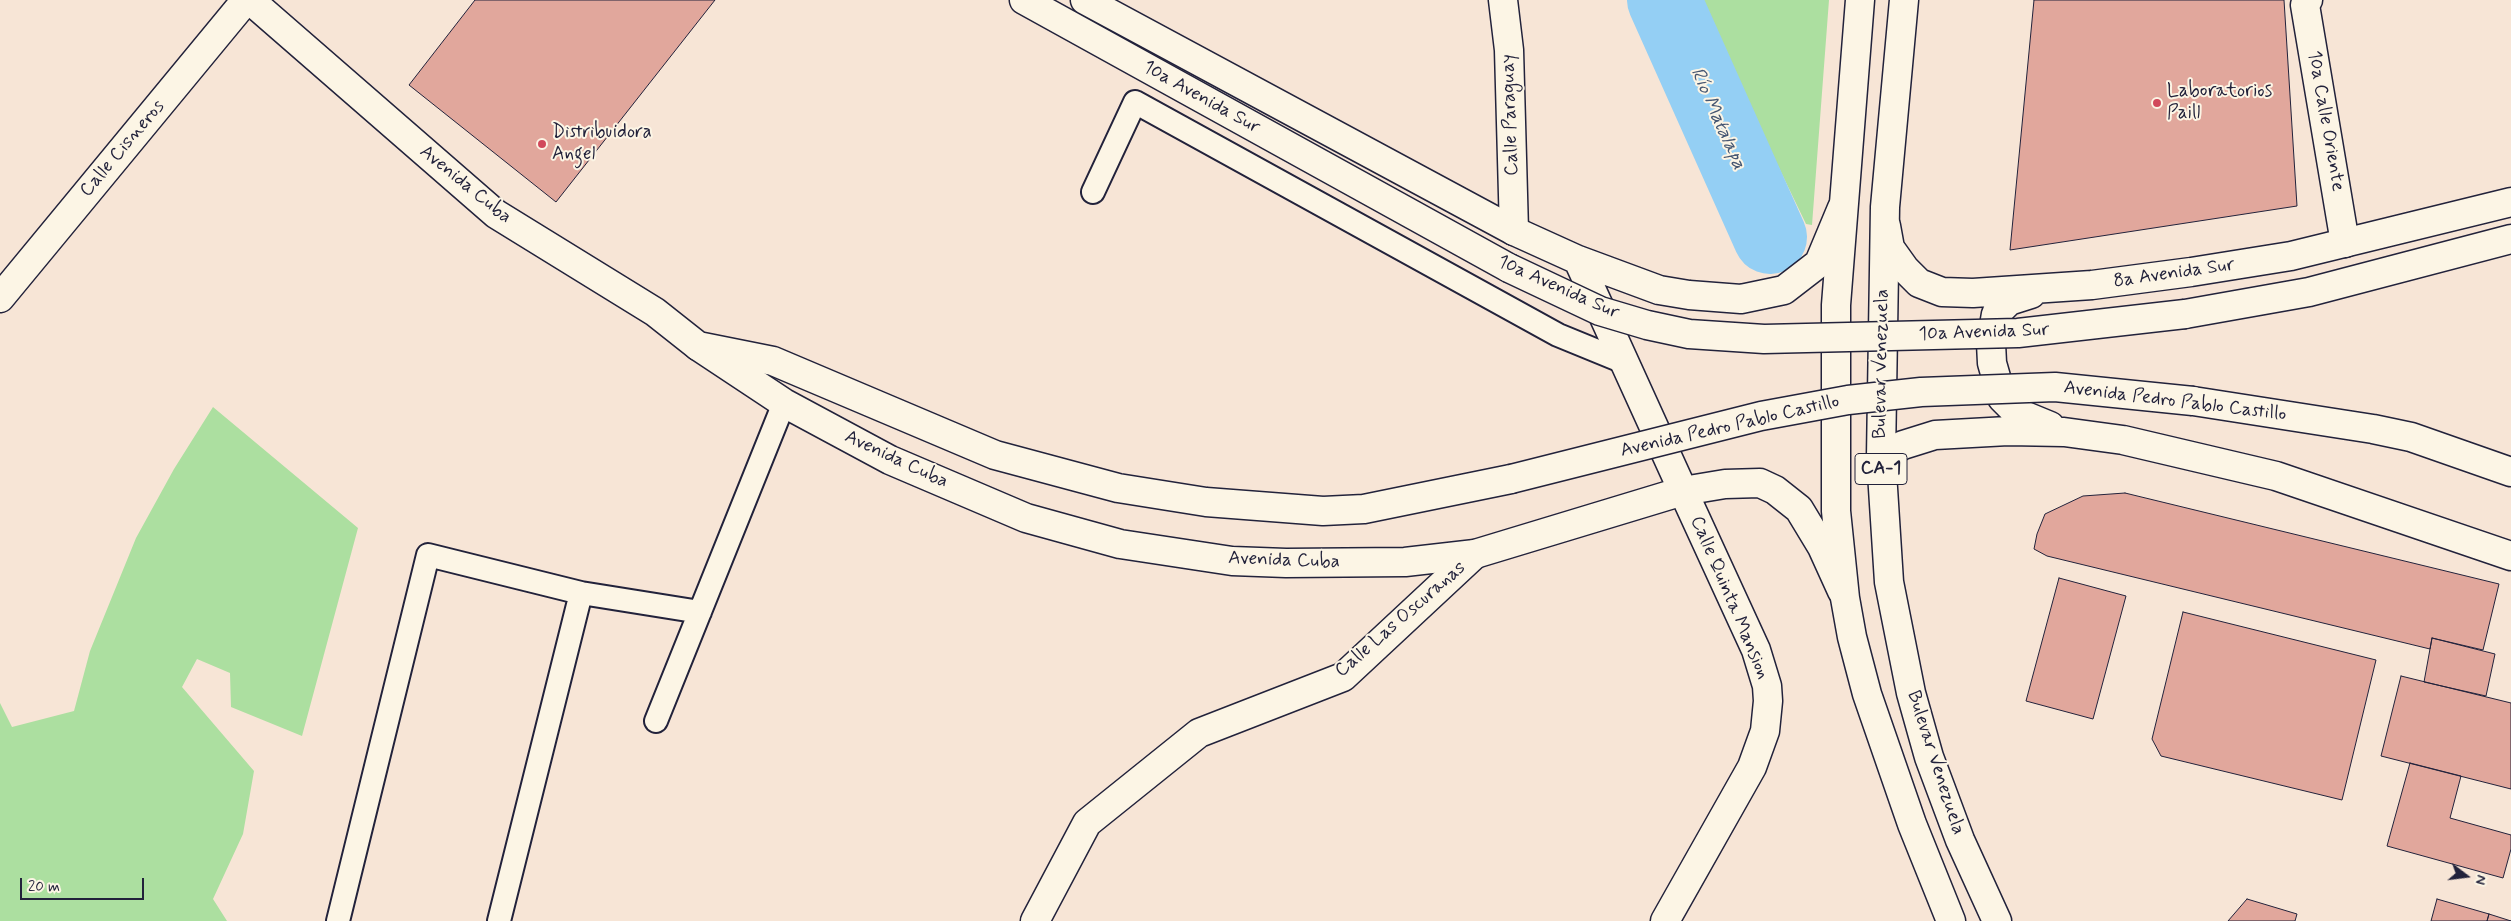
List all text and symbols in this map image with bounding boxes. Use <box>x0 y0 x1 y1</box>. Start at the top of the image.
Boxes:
street label: 10a Calle Oriente <box>2301 49 2349 193</box>
street label: Calle Paraguay <box>1497 54 1525 176</box>
street label: 10a Avenida Sur <box>1138 56 1264 140</box>
water label: Río Matalapa <box>1684 64 1750 174</box>
place label: Laboratorios Paill <box>2167 81 2272 125</box>
street label: Calle Cisneros <box>76 96 170 202</box>
marker: Laboratorios Paill <box>2151 97 2163 109</box>
place label: Distribuidora Angel <box>552 122 652 166</box>
marker: Distribuidora Angel <box>536 138 548 150</box>
street label: Avenida Cuba <box>414 141 516 229</box>
street label: 10a Avenida Sur <box>1494 251 1622 325</box>
street label: 8a Avenida Sur <box>2112 254 2236 294</box>
street label: Bulevar Venezuela <box>1869 289 1895 439</box>
street label: 10a Avenida Sur <box>1918 319 2050 347</box>
street label: Avenida Pedro Pablo Castillo <box>2062 377 2288 427</box>
street label: Avenida Pedro Pablo Castillo <box>1618 391 1842 463</box>
street label: Avenida Cuba <box>840 426 952 494</box>
road number: CA-1 <box>1855 454 1907 484</box>
street label: Calle Quinta Mansion <box>1684 513 1774 683</box>
street label: Avenida Cuba <box>1228 548 1340 574</box>
street label: Calle Las Oscuranas <box>1331 557 1471 683</box>
street label: Bulevar Venezuela <box>1901 688 1969 838</box>
north arrow <box>2441 851 2491 901</box>
scale bar <box>22 868 146 900</box>
text: N <box>2471 873 2490 887</box>
text: 20 m <box>28 877 60 897</box>

